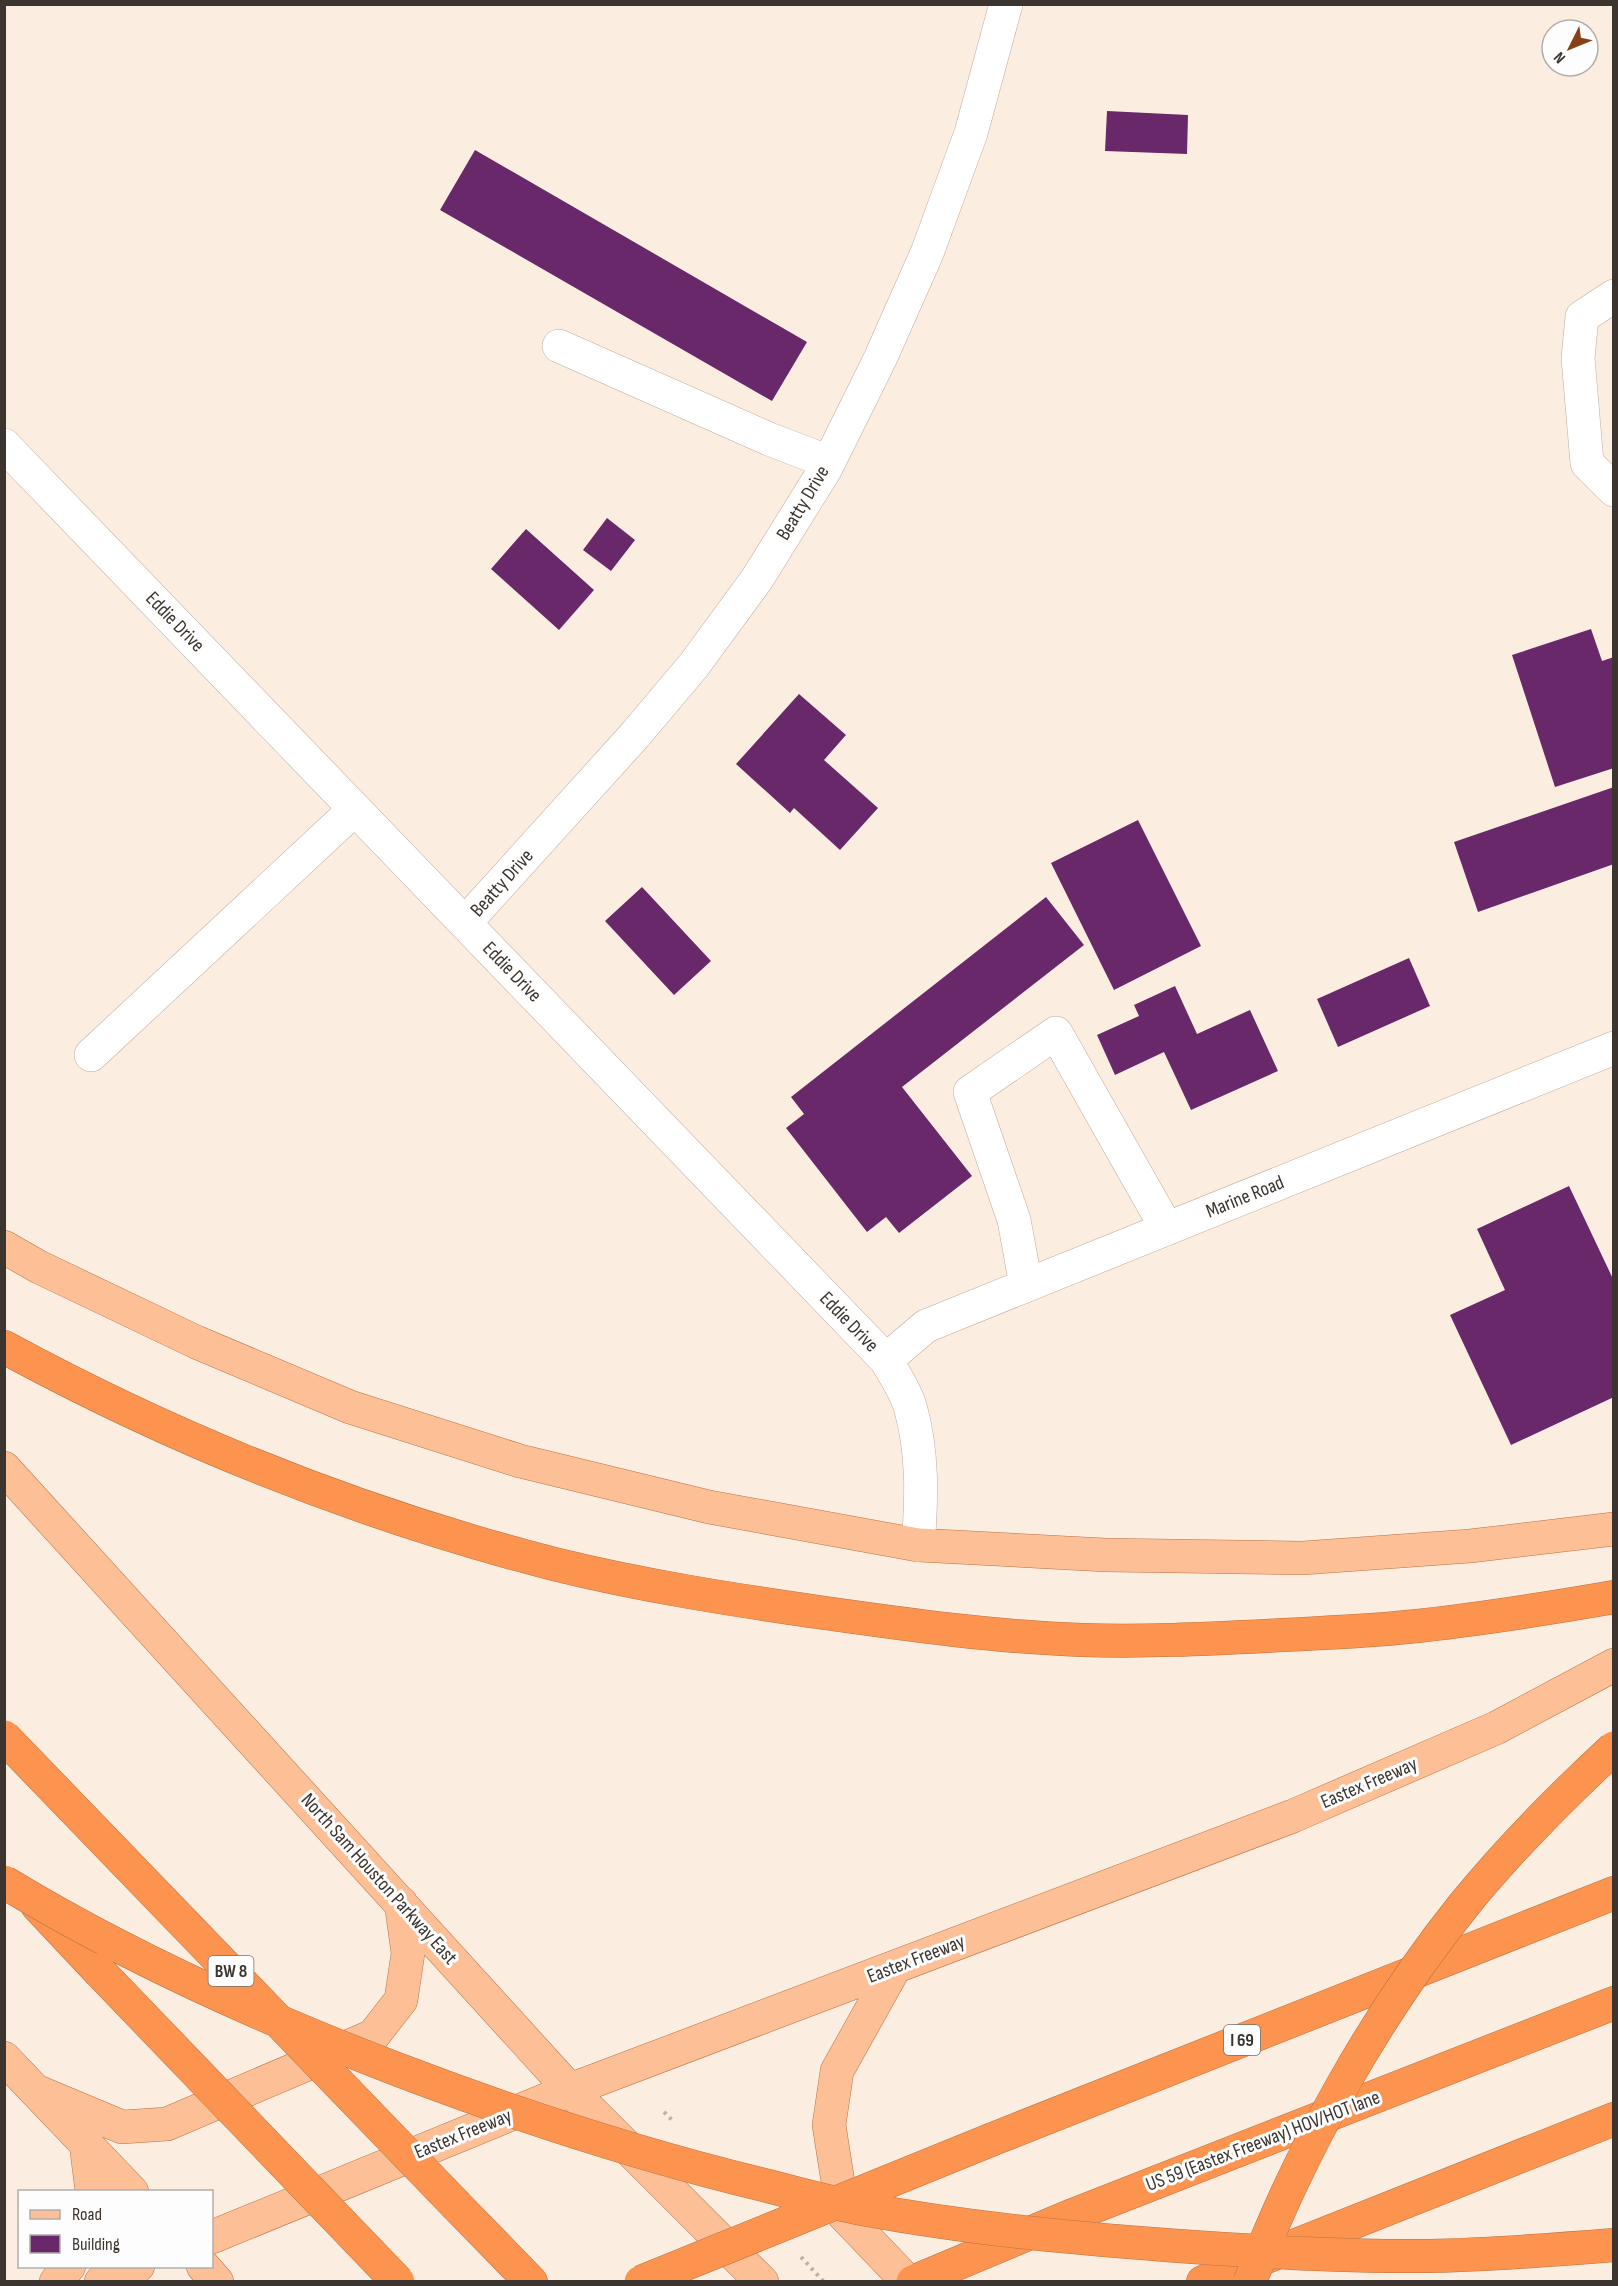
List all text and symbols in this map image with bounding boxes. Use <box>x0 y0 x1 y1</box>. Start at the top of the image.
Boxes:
north arrow <box>1540 18 1600 78</box>
text: N <box>1550 48 1570 67</box>
street label: Beatty Drive <box>771 461 835 545</box>
street label: Eddie Drive <box>140 587 210 657</box>
street label: Beatty Drive <box>465 844 539 922</box>
street label: Eddie Drive <box>477 937 547 1007</box>
street label: Marine Road <box>1202 1170 1288 1224</box>
street label: Eddie Drive <box>814 1287 884 1357</box>
street label: Eastex Freeway <box>1317 1752 1421 1814</box>
street label: North Sam Houston Parkway East <box>296 1788 462 1970</box>
street label: Eastex Freeway <box>864 1929 968 1989</box>
road number: BW 8 <box>208 1956 254 1986</box>
road number: I 69 <box>1224 2025 1260 2055</box>
street label: US 59 (Eastex Freeway) HOV/HOT lane <box>1142 2085 1384 2197</box>
street label: Eastex Freeway <box>411 2104 515 2164</box>
legend <box>18 2190 213 2268</box>
text: Road <box>72 2204 102 2225</box>
text: Building <box>72 2234 120 2255</box>

